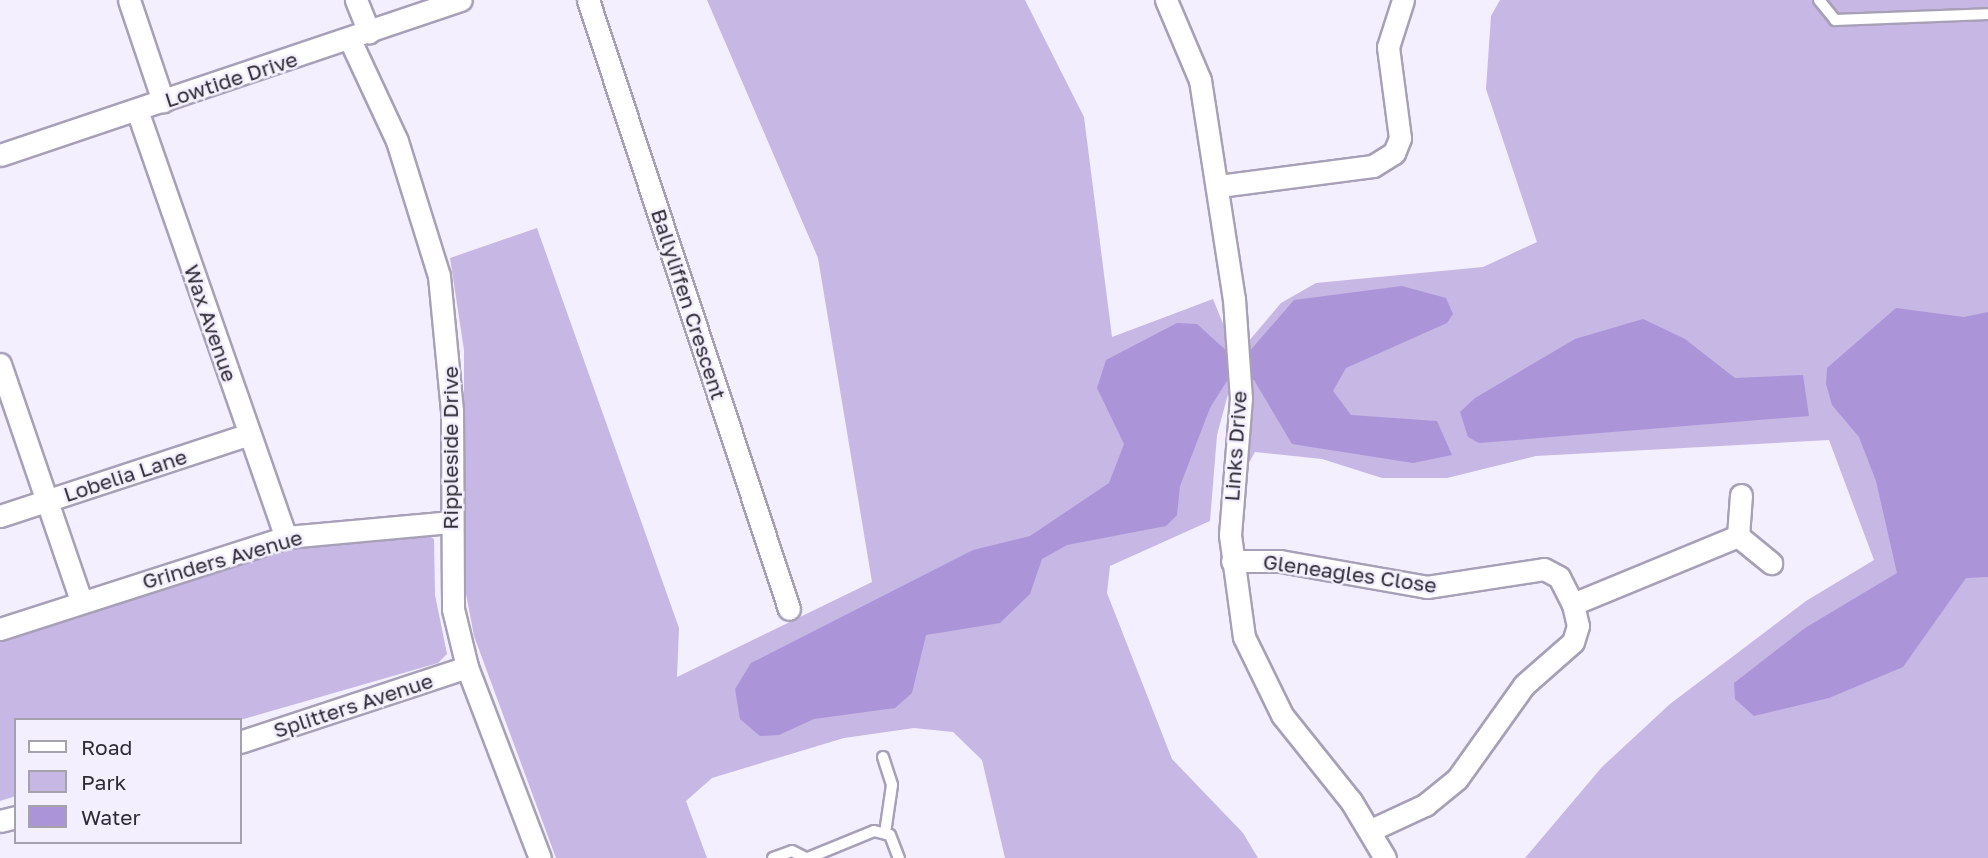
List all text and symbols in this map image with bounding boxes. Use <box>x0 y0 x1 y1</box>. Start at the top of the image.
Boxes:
street label: Lowtide Drive <box>161 46 301 112</box>
street label: Ballyliffen Crescent <box>646 205 732 403</box>
street label: Wax Avenue <box>179 261 243 385</box>
street label: Rippleside Drive <box>437 366 463 530</box>
street label: Links Drive <box>1219 390 1251 502</box>
street label: Lobelia Lane <box>60 443 190 507</box>
street label: Grinders Avenue <box>139 524 305 594</box>
street label: Gleneagles Close <box>1262 548 1438 598</box>
street label: Splitters Avenue <box>270 667 436 743</box>
legend <box>14 718 242 844</box>
text: Road <box>81 734 132 760</box>
text: Park <box>81 769 126 795</box>
text: Water <box>81 804 141 830</box>

